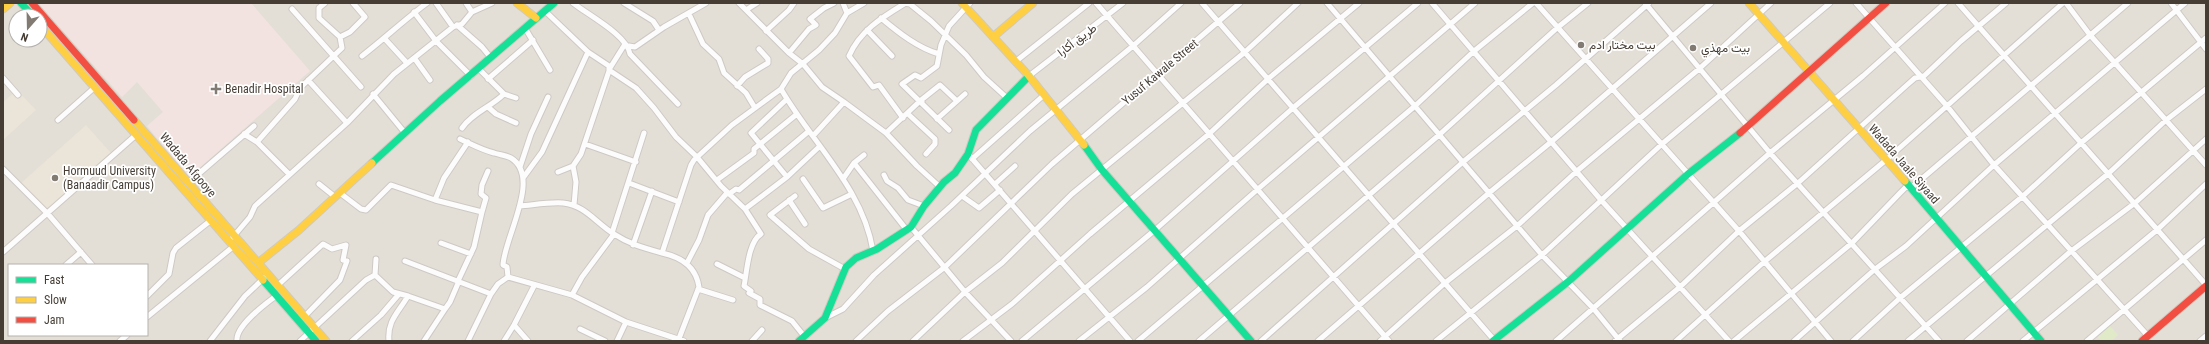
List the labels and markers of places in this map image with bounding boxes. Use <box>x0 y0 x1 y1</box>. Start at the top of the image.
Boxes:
place label: بيت مختار ادم <box>1589 38 1656 53</box>
marker: بيت مختار ادم <box>1576 40 1586 50</box>
place label: بيت مهذي <box>1701 41 1750 58</box>
marker: بيت مهذي <box>1688 43 1698 53</box>
place label: Benadir Hospital <box>225 82 304 96</box>
marker: Benadir Hospital <box>210 83 222 95</box>
place label: Hormuud University (Banaadir Campus) <box>63 164 156 192</box>
marker: Hormuud University (Banaadir Campus) <box>50 173 60 183</box>

